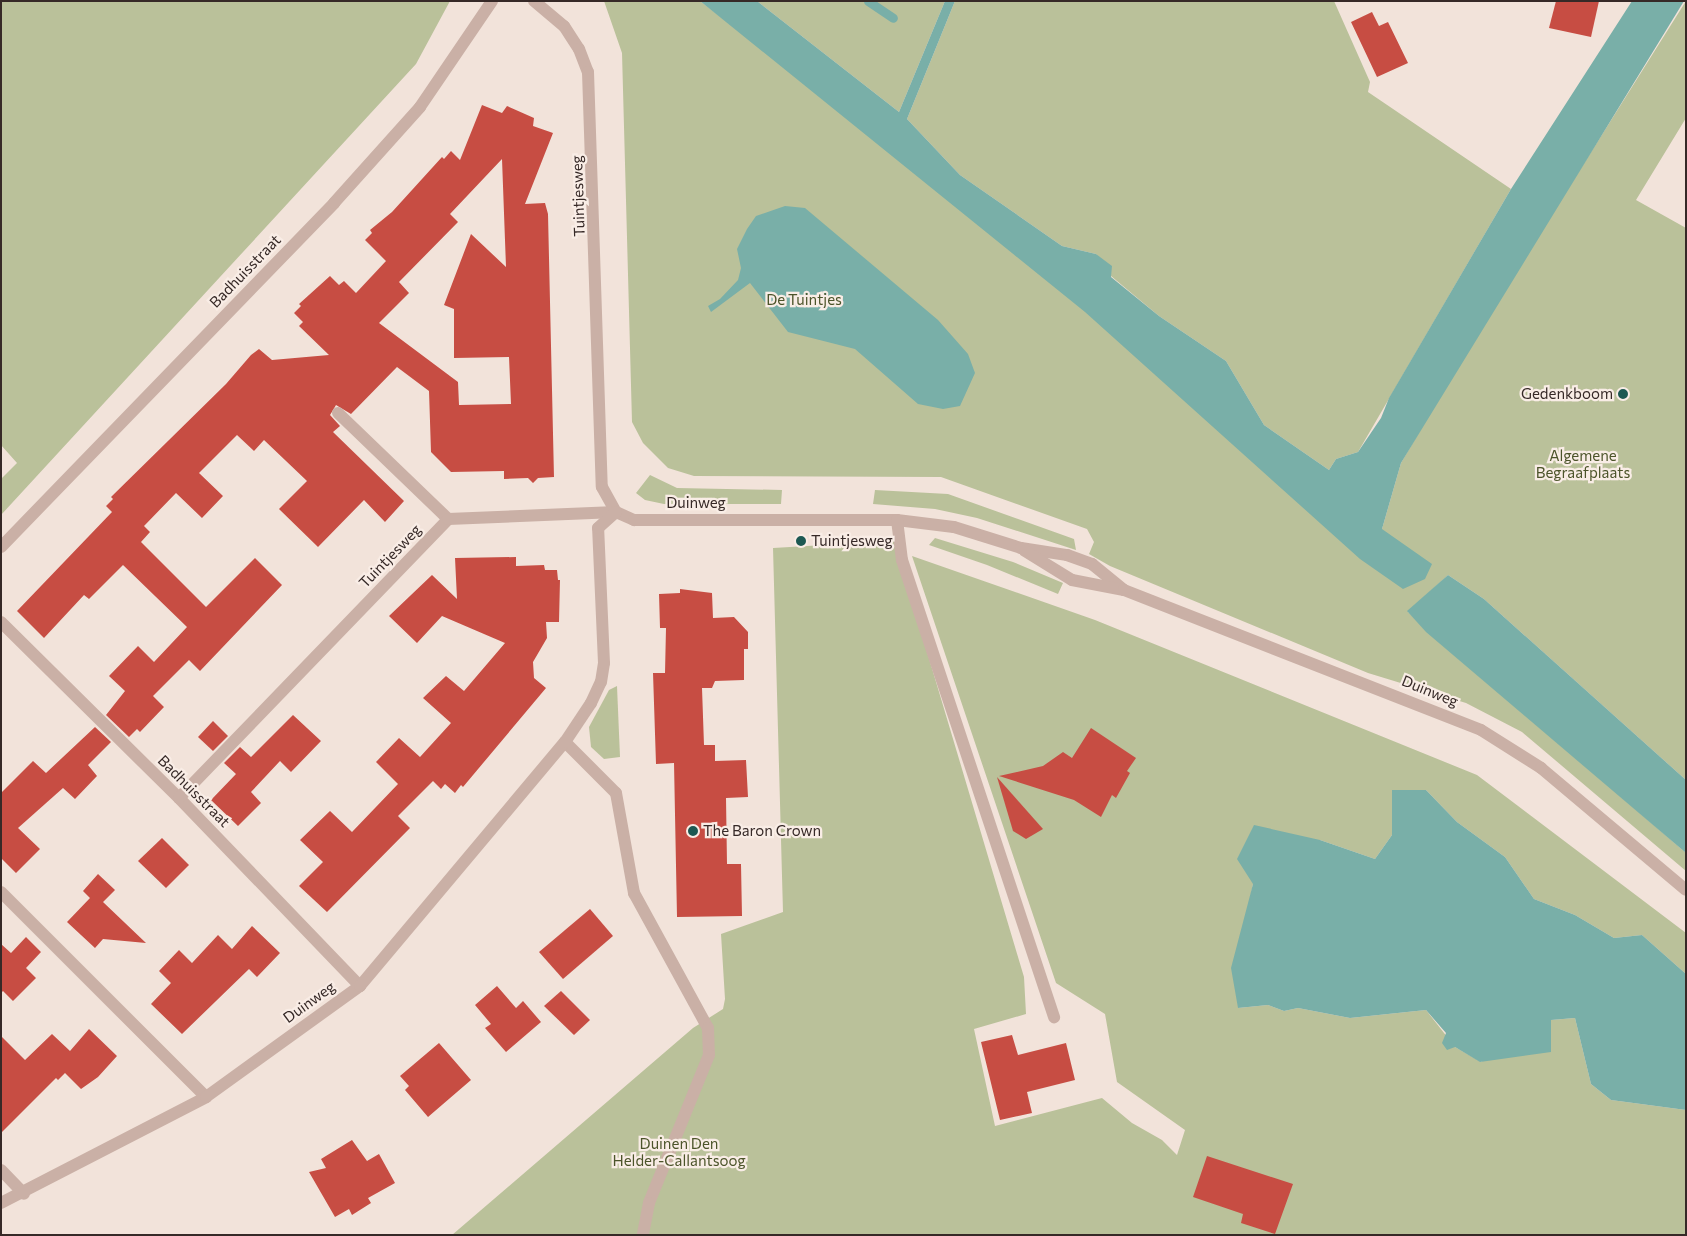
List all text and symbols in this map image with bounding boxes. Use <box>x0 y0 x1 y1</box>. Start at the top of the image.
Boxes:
street label: Tuintjesweg <box>568 155 588 237</box>
street label: Badhuisstraat <box>206 231 284 311</box>
park label: De Tuintjes <box>766 291 842 309</box>
place label: Gedenkboom <box>1521 385 1613 403</box>
marker: Gedenkboom <box>1617 388 1629 400</box>
park label: Algemene Begraafplaats <box>1536 446 1630 481</box>
street label: Duinweg <box>666 494 726 512</box>
street label: Tuintjesweg <box>355 520 425 592</box>
place label: Tuintjesweg <box>811 532 893 550</box>
marker: Tuintjesweg <box>795 535 807 547</box>
street label: Duinweg <box>1399 672 1461 710</box>
street label: Badhuisstraat <box>154 751 234 831</box>
place label: The Baron Crown <box>703 822 821 840</box>
marker: The Baron Crown <box>687 825 699 837</box>
street label: Duinweg <box>280 977 338 1027</box>
park label: Duinen Den Helder-Callantsoog <box>612 1134 746 1169</box>

